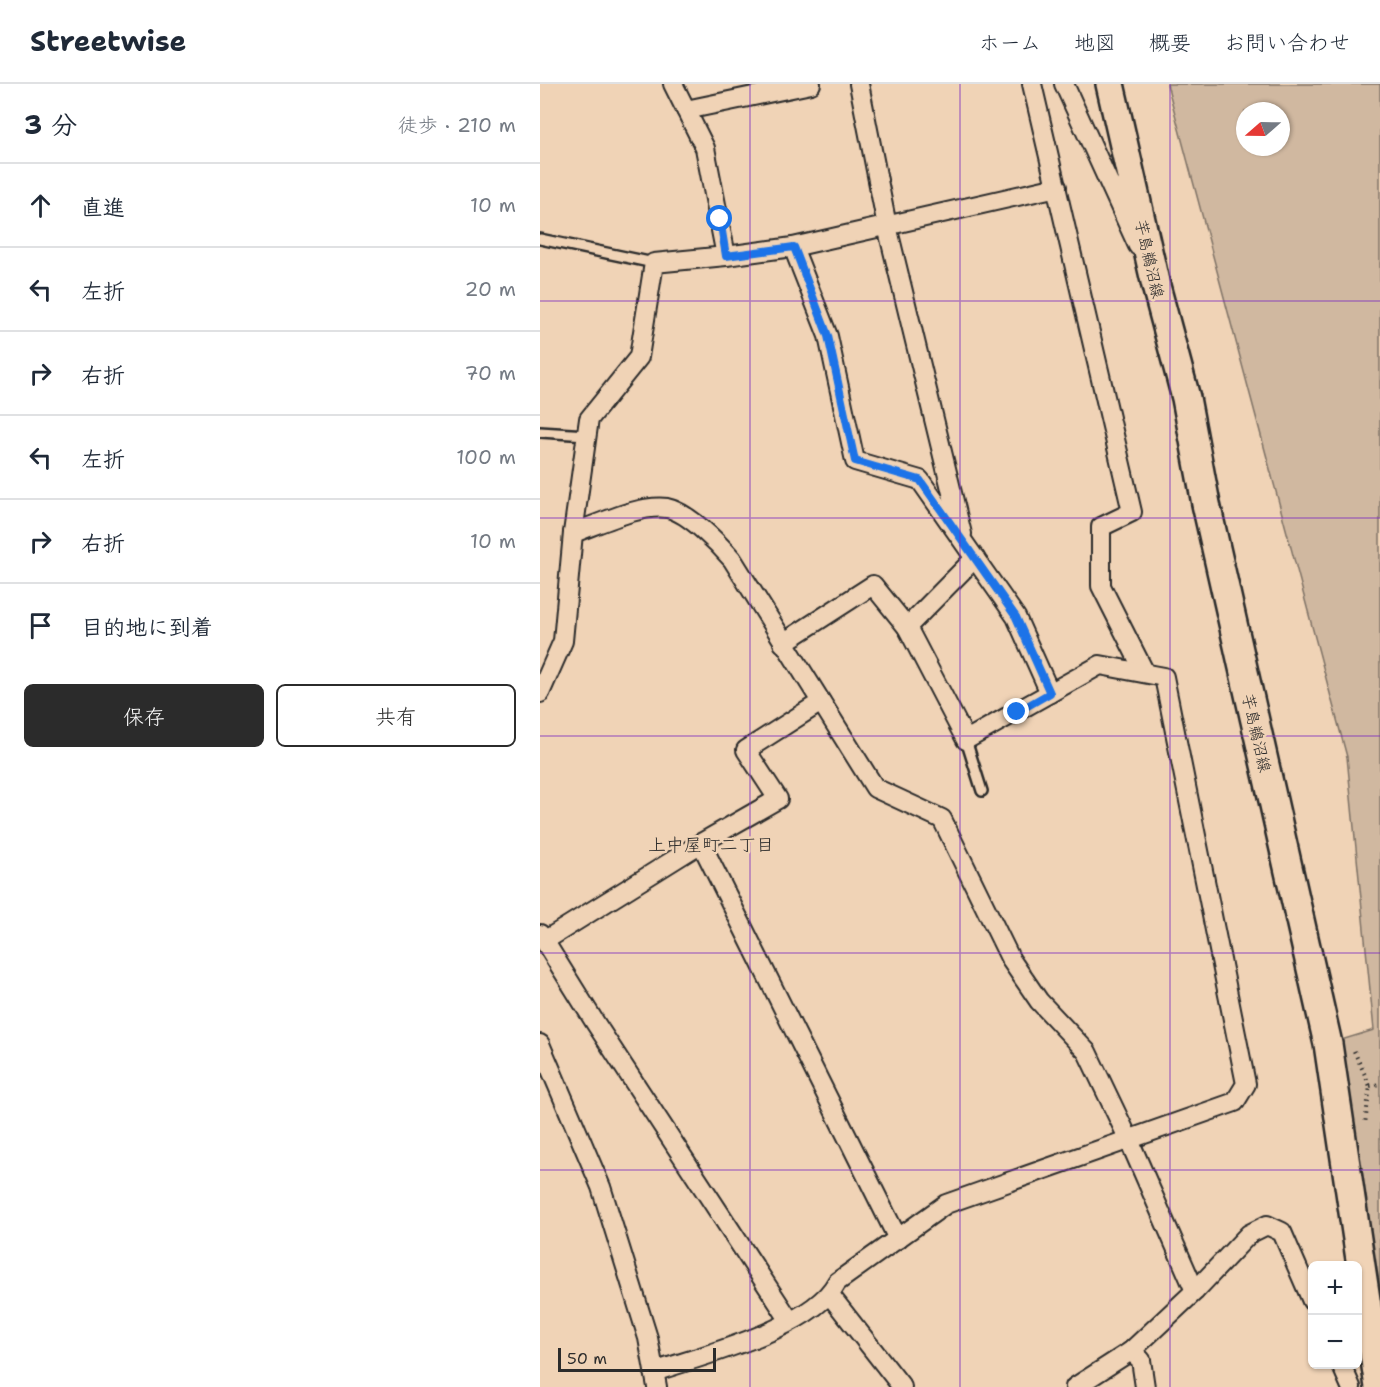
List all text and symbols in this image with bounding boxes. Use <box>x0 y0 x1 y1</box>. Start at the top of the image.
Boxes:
text: Streetwise <box>30 22 186 60</box>
text: ホーム <box>979 29 1041 57</box>
text: 地図 <box>1074 29 1116 57</box>
text: 概要 <box>1149 29 1191 57</box>
text: お問い合わせ <box>1224 29 1350 57</box>
north arrow <box>1236 102 1290 156</box>
text: 3 分 <box>24 107 77 142</box>
text: 徒歩 · 210 m <box>398 112 516 138</box>
icon: ahead <box>24 189 57 222</box>
text: 10 m <box>470 192 516 218</box>
text: 直進 <box>81 193 125 222</box>
route start <box>706 205 732 231</box>
street label: 芋島鵜沼線 <box>1130 218 1169 300</box>
icon: left <box>24 273 57 306</box>
text: 20 m <box>465 276 516 302</box>
text: 左折 <box>81 277 125 306</box>
icon: right <box>24 357 57 390</box>
text: 70 m <box>464 360 516 386</box>
text: 右折 <box>81 361 125 390</box>
icon: left <box>24 441 57 474</box>
text: 100 m <box>456 444 516 470</box>
text: 左折 <box>81 445 125 474</box>
icon: right <box>24 525 57 558</box>
text: 10 m <box>470 528 516 554</box>
text: 右折 <box>81 529 125 558</box>
icon: arrive <box>24 609 57 642</box>
text: 目的地に到着 <box>81 613 213 642</box>
button: 保存 <box>24 684 264 747</box>
button: 共有 <box>276 684 516 747</box>
street label: 芋島鵜沼線 <box>1237 692 1276 774</box>
route end <box>1003 698 1029 724</box>
district label: 上中屋町二丁目 <box>648 833 774 857</box>
map controls <box>1308 1261 1362 1369</box>
button: + <box>1308 1261 1362 1315</box>
button: − <box>1308 1315 1362 1369</box>
scale bar <box>558 1345 716 1372</box>
text: 50 m <box>567 1348 607 1369</box>

